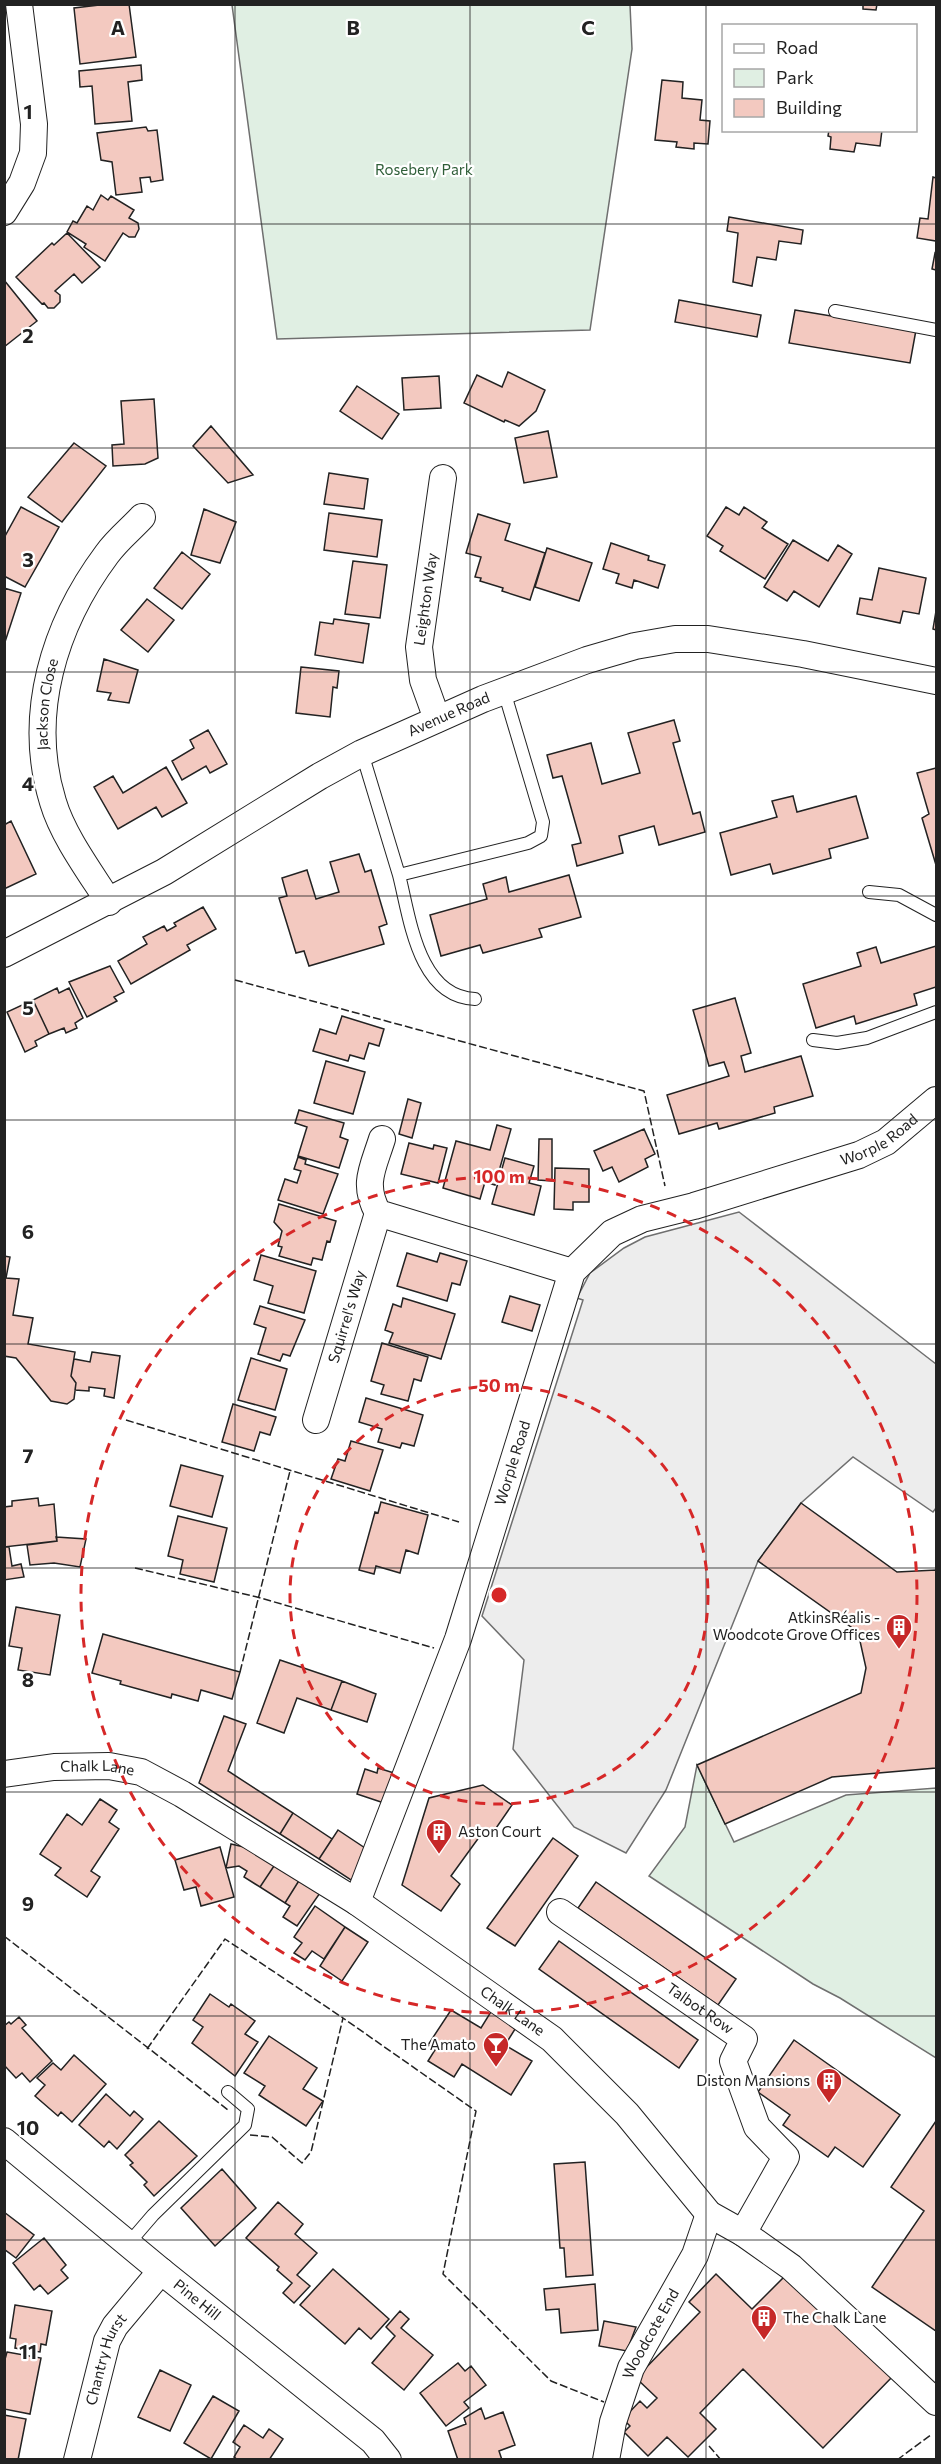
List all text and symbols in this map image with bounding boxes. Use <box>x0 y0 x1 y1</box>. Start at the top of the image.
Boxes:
text: A <box>111 15 125 39</box>
text: B <box>346 15 360 39</box>
text: C <box>581 15 595 39</box>
legend <box>722 24 917 132</box>
text: Road <box>776 36 818 58</box>
text: Park <box>776 66 814 88</box>
text: Building <box>776 96 842 118</box>
text: 1 <box>23 99 33 123</box>
park label: Rosebery Park <box>375 160 473 178</box>
text: 2 <box>22 323 34 347</box>
text: 3 <box>22 547 34 571</box>
street label: Leighton Way <box>409 551 440 647</box>
street label: Jackson Close <box>33 656 61 751</box>
street label: Avenue Road <box>405 687 492 739</box>
text: 4 <box>22 771 34 795</box>
text: 5 <box>22 995 34 1019</box>
street label: Worple Road <box>838 1110 921 1168</box>
text: 100 m <box>473 1165 525 1187</box>
text: 6 <box>22 1219 34 1243</box>
street label: Squirrel's Way <box>324 1267 368 1365</box>
text: 50 m <box>478 1374 520 1396</box>
street label: Worple Road <box>490 1418 533 1507</box>
text: 7 <box>23 1443 34 1467</box>
centre of rings <box>489 1585 509 1605</box>
place label: AtkinsRéalis - Woodcote Grove Offices <box>713 1608 880 1643</box>
building icon: AtkinsRéalis - Woodcote Grove Offices <box>884 1612 914 1650</box>
text: 8 <box>22 1667 34 1691</box>
street label: Chalk Lane <box>60 1756 136 1779</box>
building icon: Aston Court <box>424 1817 454 1855</box>
place label: Aston Court <box>458 1822 541 1840</box>
text: 9 <box>22 1891 34 1915</box>
street label: Talbot Row <box>664 1978 737 2037</box>
street label: Chalk Lane <box>477 1981 549 2039</box>
bar icon: The Amato <box>481 2030 511 2068</box>
place label: The Amato <box>401 2035 476 2053</box>
building icon: Diston Mansions <box>814 2066 844 2104</box>
place label: Diston Mansions <box>696 2071 810 2089</box>
text: 10 <box>17 2115 39 2139</box>
street label: Pine Hill <box>170 2275 225 2323</box>
street label: Woodcote End <box>618 2285 682 2381</box>
building icon: The Chalk Lane <box>749 2303 779 2341</box>
place label: The Chalk Lane <box>783 2308 887 2326</box>
street label: Chantry Hurst <box>81 2309 130 2407</box>
text: 11 <box>19 2339 37 2363</box>

